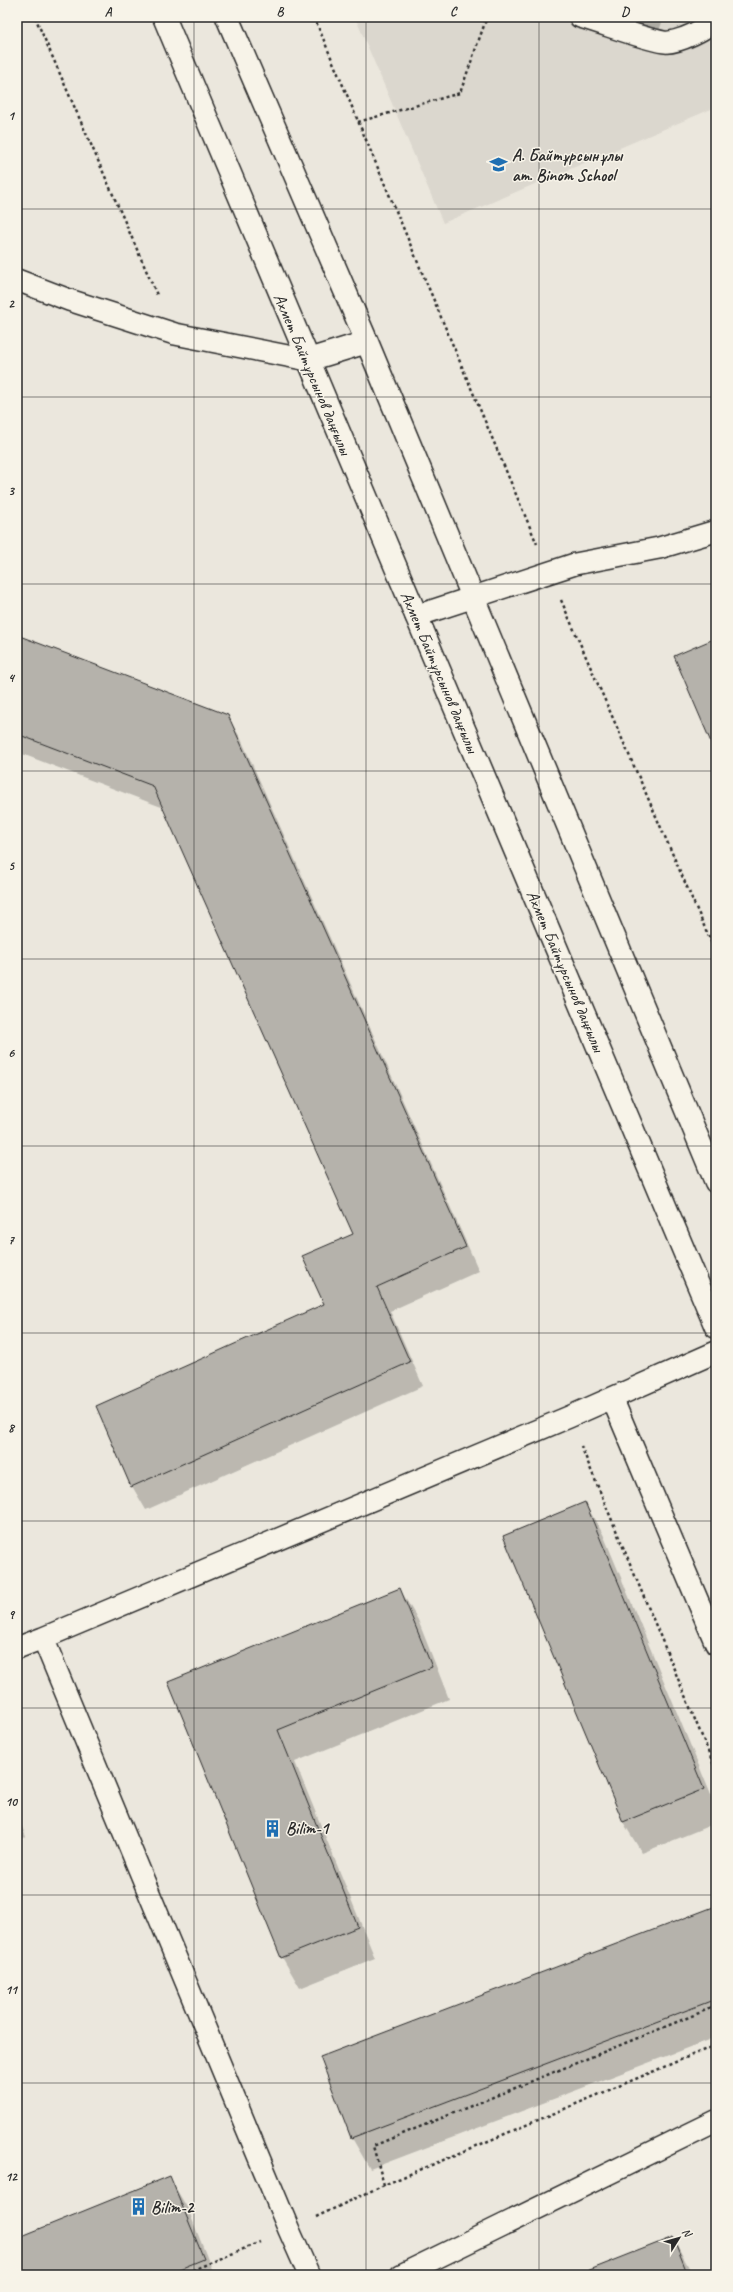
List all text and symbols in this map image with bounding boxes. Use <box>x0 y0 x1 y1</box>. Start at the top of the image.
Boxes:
text: A <box>105 4 113 20</box>
text: B <box>277 4 285 20</box>
text: C <box>450 4 458 20</box>
text: D <box>621 4 630 20</box>
text: 1 <box>8 108 16 124</box>
place label: А. Байтұрсынұлы ат. Binom School <box>512 145 624 186</box>
school or university icon: А. Байтұрсынұлы ат. Binom School <box>489 155 509 175</box>
street label: Ахмет Байтұрсынов даңғылы <box>269 290 357 460</box>
text: 2 <box>8 296 15 312</box>
text: 3 <box>8 483 15 499</box>
street label: Ахмет Байтұрсынов даңғылы <box>396 588 484 758</box>
text: 4 <box>8 670 16 686</box>
text: 5 <box>8 858 15 874</box>
street label: Ахмет Байтұрсынов даңғылы <box>522 887 610 1057</box>
text: 6 <box>8 1045 15 1061</box>
text: 7 <box>8 1232 15 1248</box>
text: 8 <box>8 1420 16 1436</box>
text: 9 <box>8 1607 15 1623</box>
text: 10 <box>5 1794 18 1810</box>
building icon: Bilim-1 <box>263 1818 283 1838</box>
place label: Bilim-1 <box>286 1818 331 1839</box>
text: 11 <box>5 1982 19 1998</box>
text: 12 <box>5 2169 18 2185</box>
building icon: Bilim-2 <box>128 2197 148 2217</box>
place label: Bilim-2 <box>151 2197 195 2218</box>
north arrow <box>659 2218 699 2258</box>
text: N <box>679 2225 696 2241</box>

